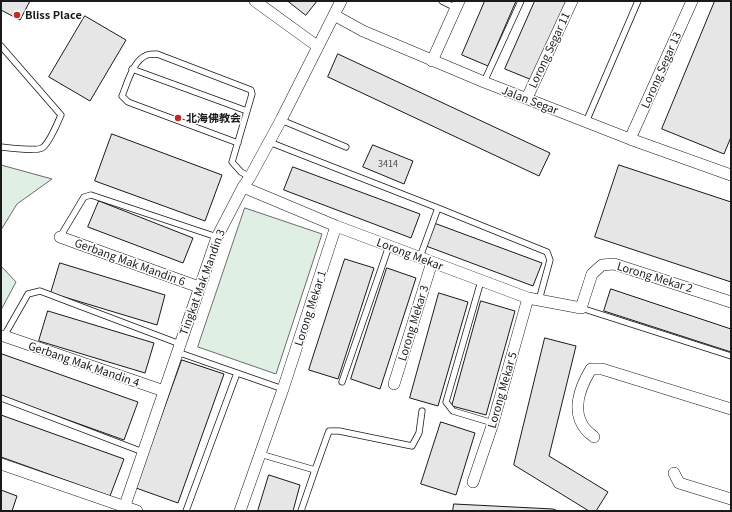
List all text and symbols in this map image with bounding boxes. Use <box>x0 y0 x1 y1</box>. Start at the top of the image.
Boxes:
place label: Bliss Place <box>25 8 82 22</box>
marker: Bliss Place <box>12 10 22 20</box>
street label: Lorong Segar 11 <box>526 10 572 90</box>
street label: Lorong Segar 13 <box>638 30 684 110</box>
street label: Jalan Segar <box>500 83 560 117</box>
place label: 北海佛教会 <box>186 111 241 125</box>
marker: 北海佛教会 <box>173 113 183 123</box>
house number: 3414 <box>378 159 398 169</box>
street label: Tingkat Mak Mandin 3 <box>177 227 227 337</box>
street label: Lorong Mekar <box>375 235 445 273</box>
street label: Gerbang Mak Mandin 6 <box>73 236 187 288</box>
street label: Lorong Mekar 2 <box>615 259 695 295</box>
street label: Lorong Mekar 1 <box>292 269 328 347</box>
street label: Lorong Mekar 3 <box>395 283 431 363</box>
street label: Gerbang Mak Mandin 4 <box>27 339 141 389</box>
street label: Lorong Mekar 5 <box>485 350 519 430</box>

